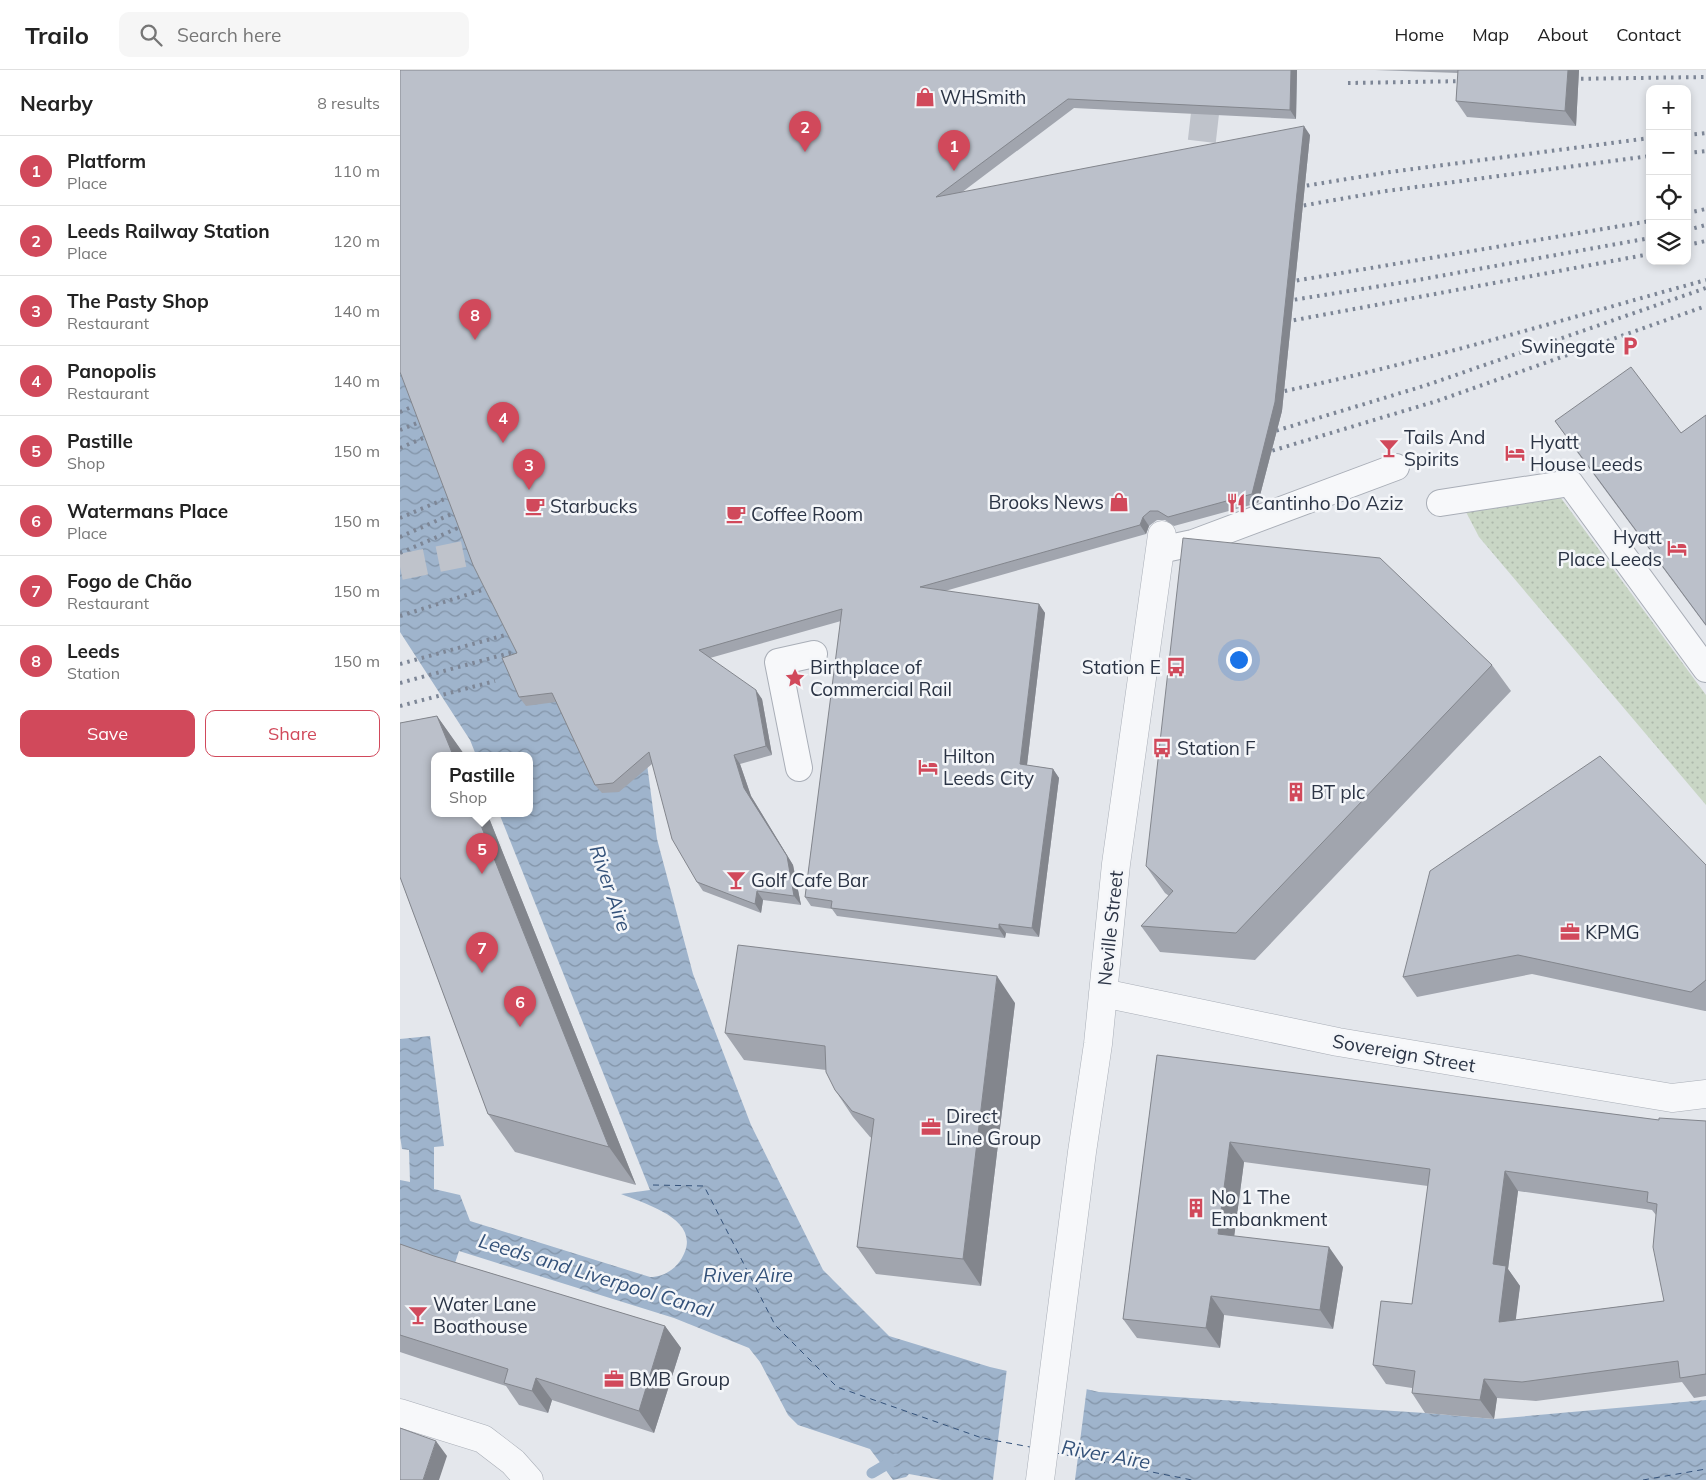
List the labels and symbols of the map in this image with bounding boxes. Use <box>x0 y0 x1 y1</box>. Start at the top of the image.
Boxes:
place label: WHSmith <box>940 85 1027 109</box>
shop icon: WHSmith <box>914 86 936 108</box>
pin: 2 <box>789 111 821 152</box>
pin: 1 <box>938 130 970 171</box>
pin: 8 <box>459 299 491 340</box>
place label: Swinegate <box>1521 334 1615 358</box>
parking icon: Swinegate <box>1619 335 1641 357</box>
pin: 4 <box>487 402 519 443</box>
place label: Tails And Spirits <box>1404 425 1485 471</box>
place label: Hyatt House Leeds <box>1530 430 1643 476</box>
bar icon: Tails And Spirits <box>1378 437 1400 459</box>
hotel icon: Hyatt House Leeds <box>1504 442 1526 464</box>
pin: 3 <box>513 449 545 490</box>
place label: Brooks News <box>988 490 1104 514</box>
shop icon: Brooks News <box>1108 491 1130 513</box>
place label: Cantinho Do Aziz <box>1251 491 1404 515</box>
restaurant icon: Cantinho Do Aziz <box>1225 492 1247 514</box>
place label: Starbucks <box>550 494 638 518</box>
cafe icon: Starbucks <box>524 495 546 517</box>
place label: Coffee Room <box>751 502 863 526</box>
cafe icon: Coffee Room <box>725 503 747 525</box>
place label: Hyatt Place Leeds <box>1557 525 1662 571</box>
hotel icon: Hyatt Place Leeds <box>1666 537 1688 559</box>
your location <box>1226 647 1252 673</box>
place label: Birthplace of Commercial Rail <box>810 655 952 701</box>
place label: Station E <box>1082 655 1161 679</box>
bus stop icon: Station E <box>1165 656 1187 678</box>
place icon: Birthplace of Commercial Rail <box>784 667 806 689</box>
place label: Station F <box>1177 736 1256 760</box>
bus stop icon: Station F <box>1151 737 1173 759</box>
place label: Hilton Leeds City <box>943 744 1034 790</box>
hotel icon: Hilton Leeds City <box>917 756 939 778</box>
place label: BT plc <box>1311 780 1366 804</box>
building icon: BT plc <box>1285 781 1307 803</box>
pin: 5 <box>466 833 498 874</box>
water label: River Aire <box>585 841 637 935</box>
place label: Golf Cafe Bar <box>751 868 868 892</box>
bar icon: Golf Cafe Bar <box>725 869 747 891</box>
street label: Neville Street <box>1092 869 1128 987</box>
place label: KPMG <box>1585 920 1640 944</box>
office icon: KPMG <box>1559 921 1581 943</box>
pin: 7 <box>466 932 498 973</box>
pin: 6 <box>504 986 536 1027</box>
street label: Sovereign Street <box>1331 1029 1478 1077</box>
place label: Direct Line Group <box>946 1104 1041 1150</box>
office icon: Direct Line Group <box>920 1116 942 1138</box>
place label: No 1 The Embankment <box>1211 1185 1328 1231</box>
building icon: No 1 The Embankment <box>1185 1197 1207 1219</box>
water label: Leeds and Liverpool Canal <box>476 1227 716 1323</box>
water label: River Aire <box>703 1262 793 1287</box>
place label: Water Lane Boathouse <box>433 1292 536 1338</box>
bar icon: Water Lane Boathouse <box>407 1304 429 1326</box>
place label: BMB Group <box>629 1367 730 1391</box>
office icon: BMB Group <box>603 1368 625 1390</box>
water label: River Aire <box>1060 1434 1153 1474</box>

